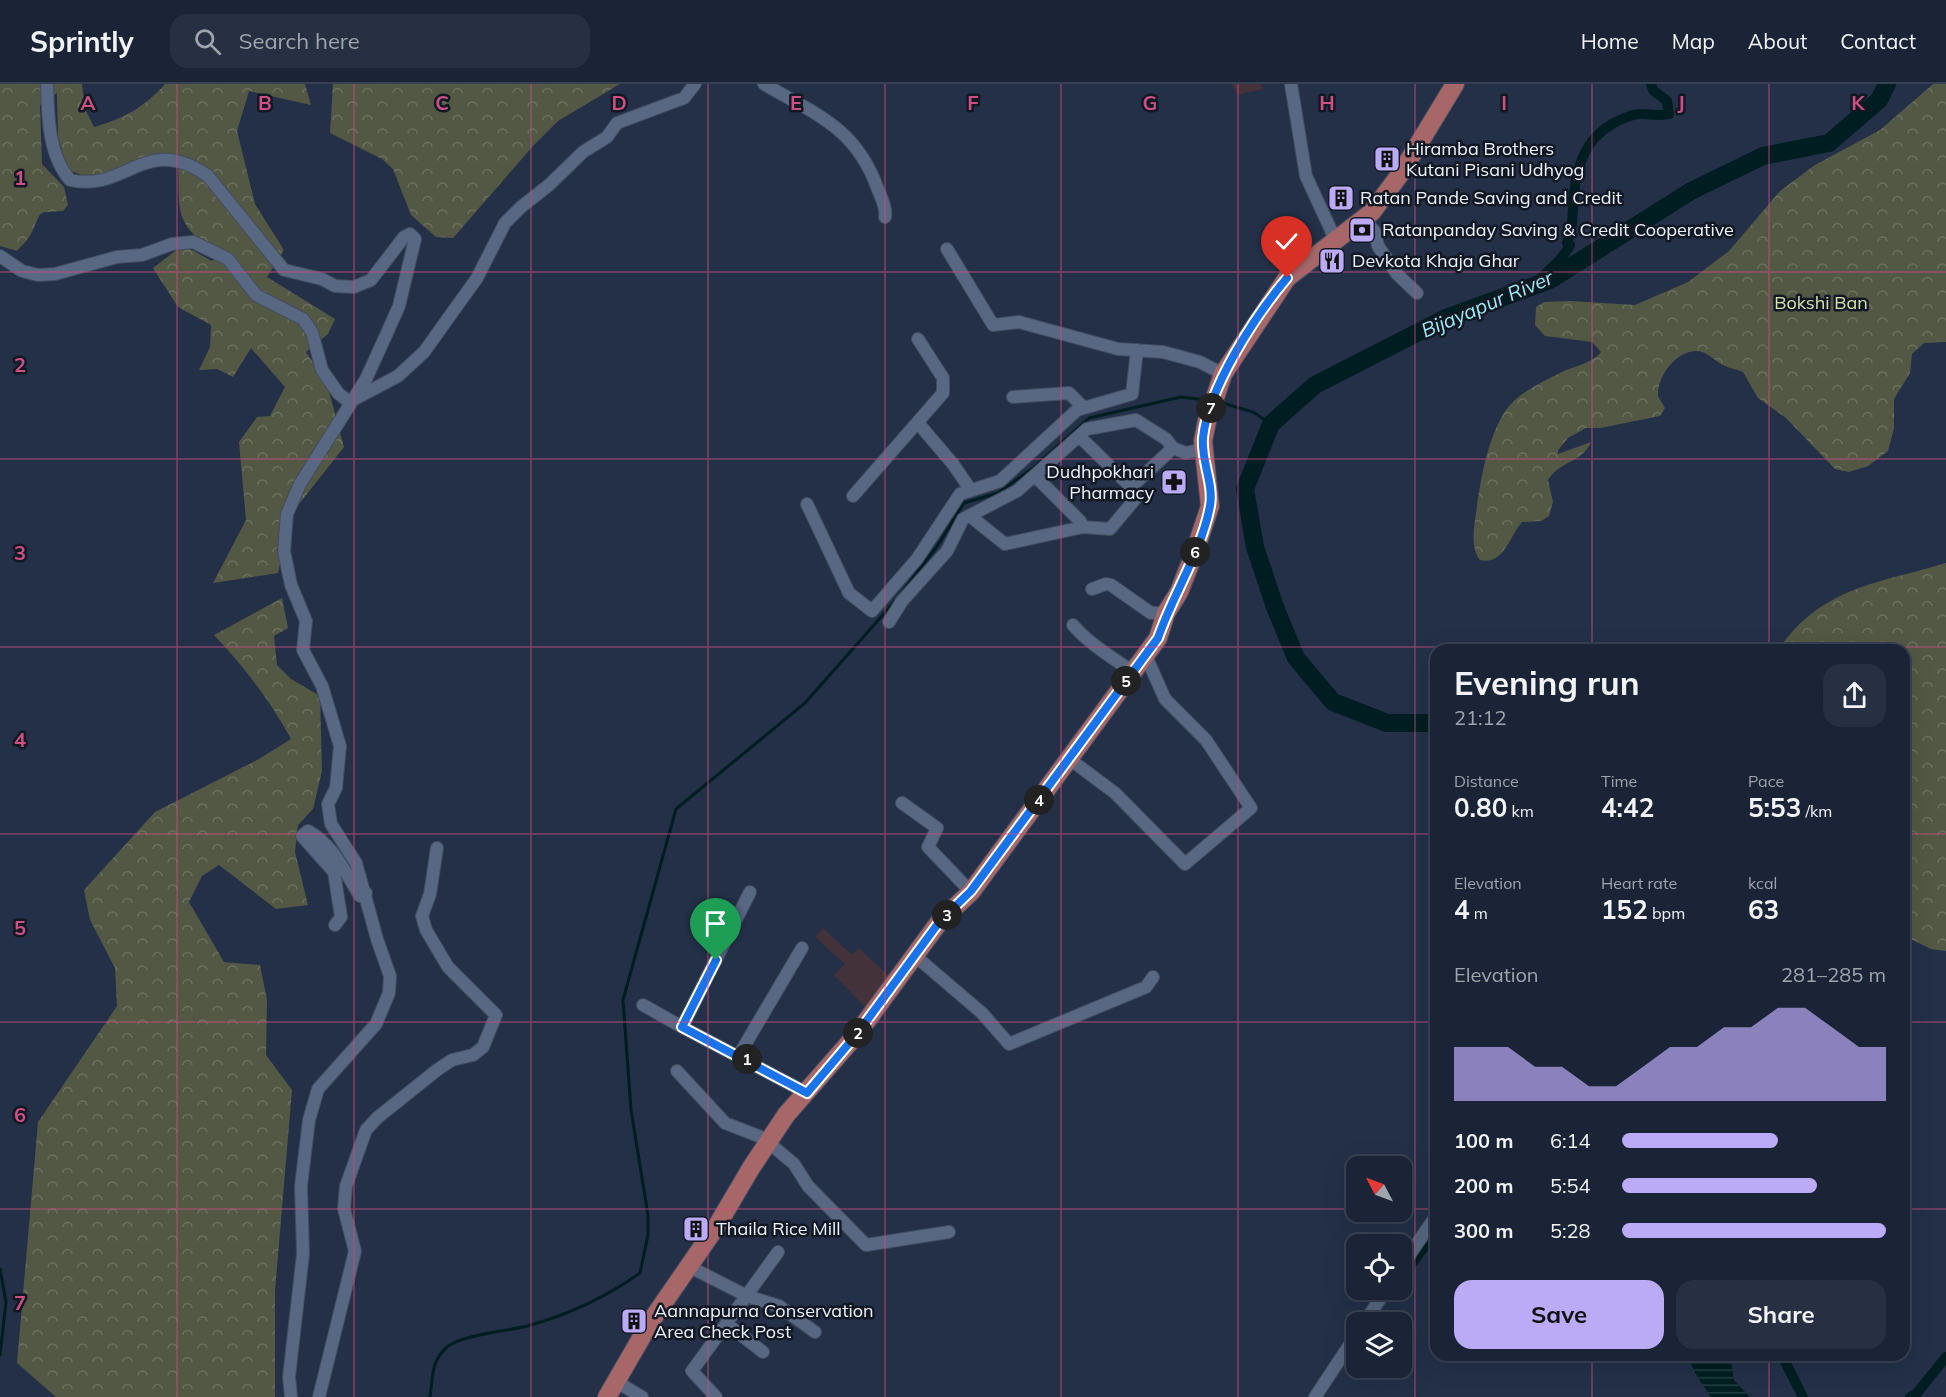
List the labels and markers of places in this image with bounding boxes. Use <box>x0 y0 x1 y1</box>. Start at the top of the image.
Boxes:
place label: Hiramba Brothers Kutani Pisani Udhyog <box>1406 137 1584 181</box>
building icon: Hiramba Brothers Kutani Pisani Udhyog <box>1372 144 1402 174</box>
building icon: Ratan Pande Saving and Credit <box>1326 183 1356 213</box>
place label: Ratan Pande Saving and Credit <box>1360 186 1622 209</box>
bank icon: Ratanpanday Saving & Credit Cooperative <box>1347 215 1377 245</box>
pin <box>1261 216 1312 278</box>
place label: Ratanpanday Saving & Credit Cooperative <box>1382 218 1734 241</box>
restaurant icon: Devkota Khaja Ghar <box>1317 246 1347 276</box>
place label: Devkota Khaja Ghar <box>1352 249 1520 272</box>
pin: 7 <box>1196 393 1226 423</box>
place label: Dudhpokhari Pharmacy <box>1046 460 1154 504</box>
pharmacy icon: Dudhpokhari Pharmacy <box>1159 467 1189 497</box>
pin: 6 <box>1180 537 1210 567</box>
pin: 5 <box>1111 666 1141 696</box>
pin: 4 <box>1024 785 1054 815</box>
pin <box>690 898 741 960</box>
pin: 3 <box>932 900 962 930</box>
pin: 2 <box>843 1018 873 1048</box>
pin: 1 <box>732 1044 762 1074</box>
building icon: Thaila Rice Mill <box>681 1214 711 1244</box>
place label: Thaila Rice Mill <box>716 1217 841 1240</box>
place label: Aannapurna Conservation Area Check Post <box>654 1299 874 1343</box>
building icon: Aannapurna Conservation Area Check Post <box>619 1306 649 1336</box>

